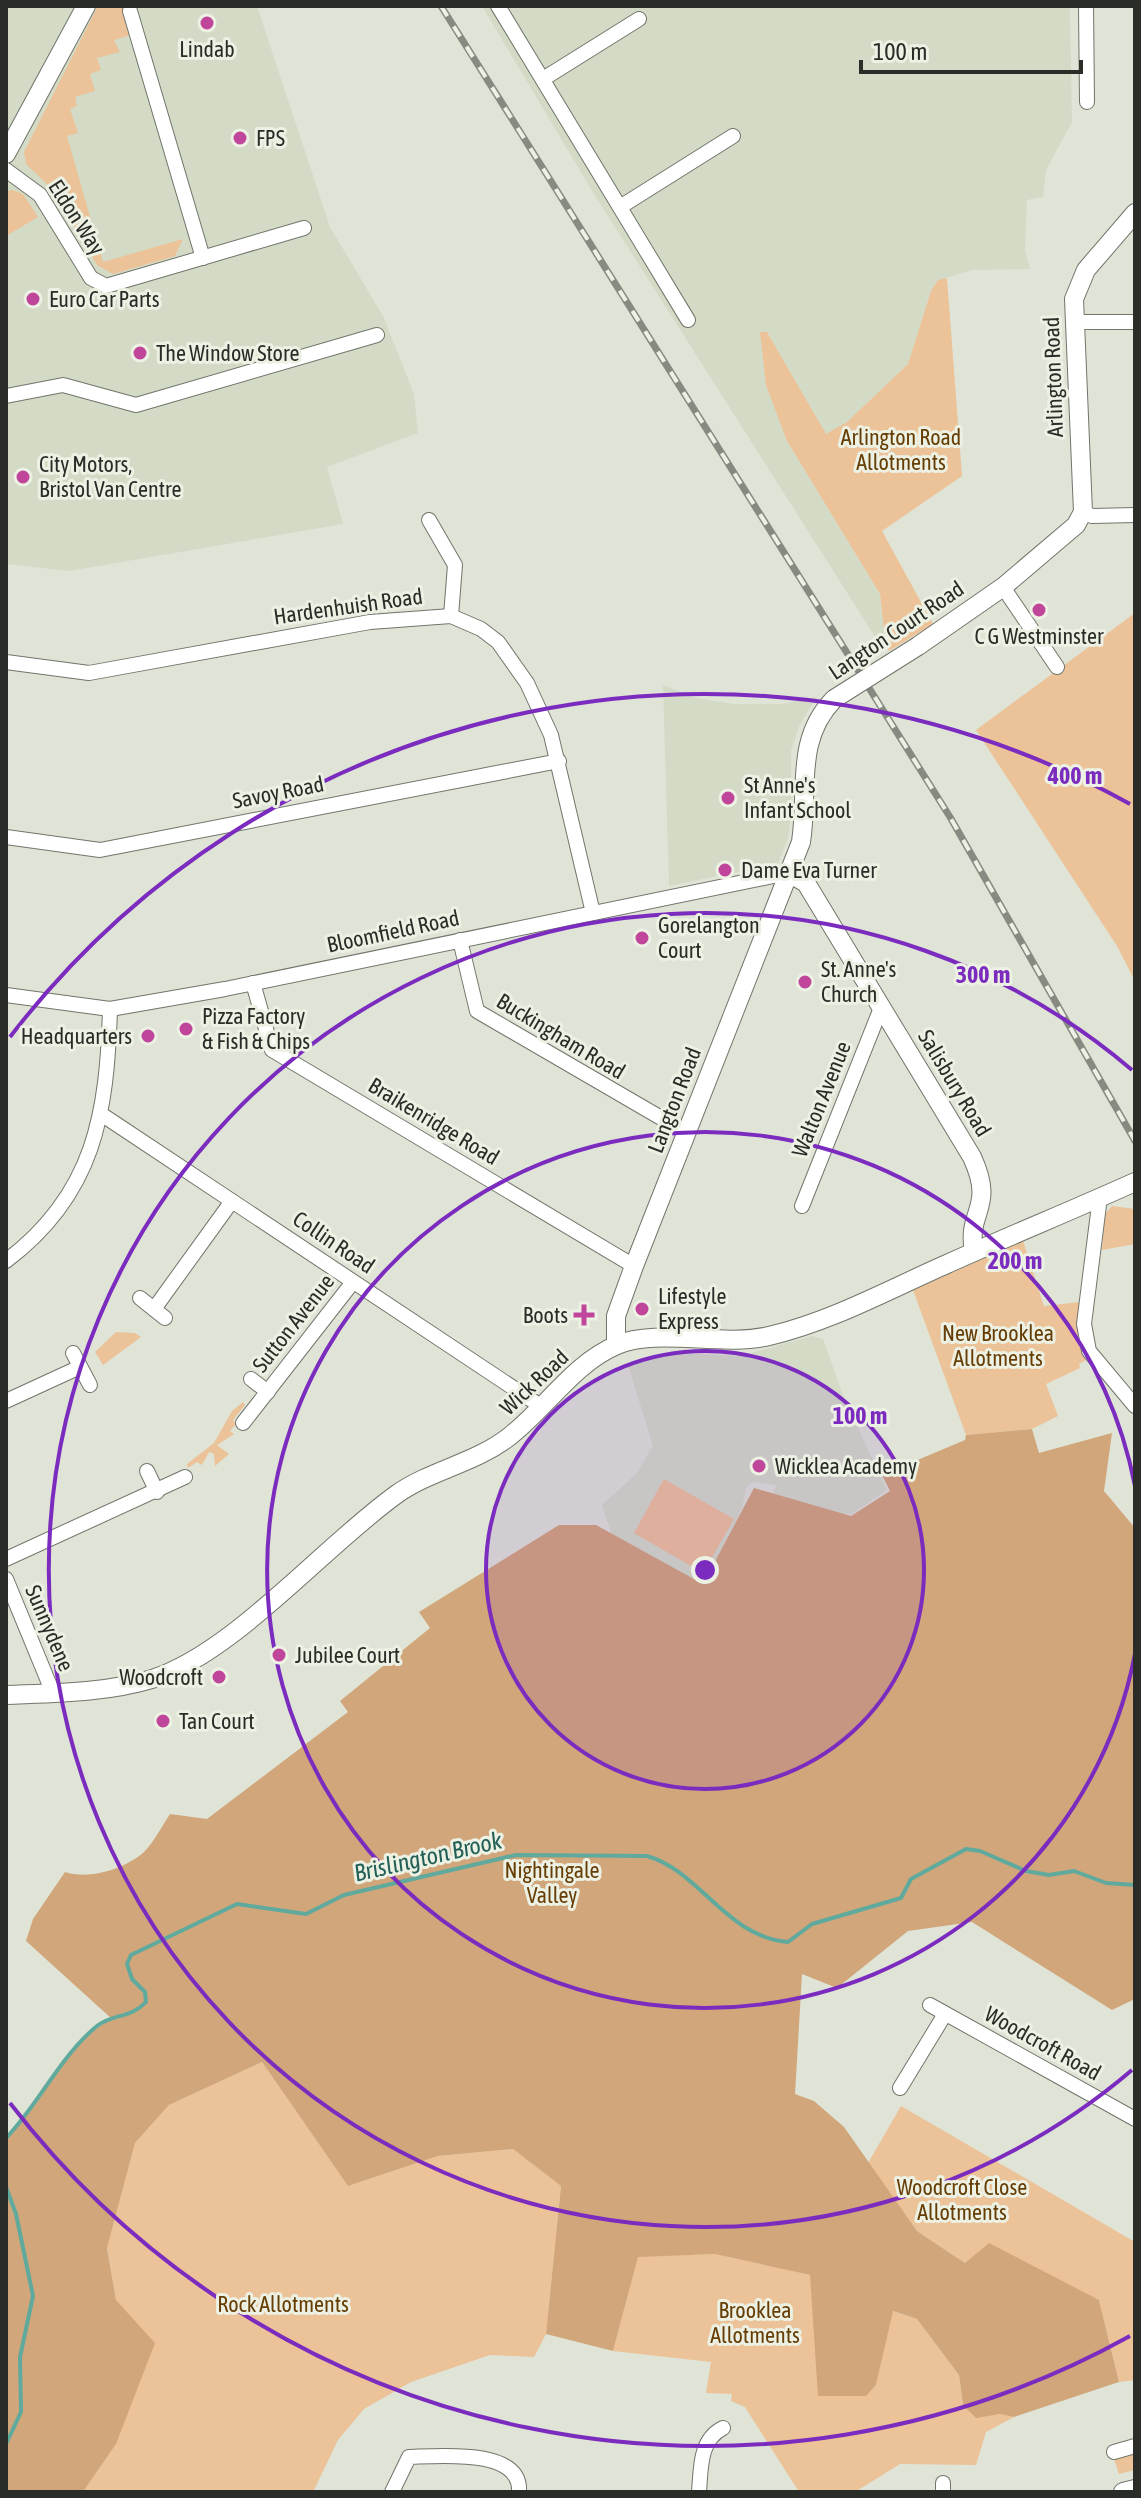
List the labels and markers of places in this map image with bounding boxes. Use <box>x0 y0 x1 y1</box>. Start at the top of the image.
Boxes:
marker: Lindab <box>198 14 216 32</box>
place label: Lindab <box>179 36 235 62</box>
place label: FPS <box>256 125 285 151</box>
marker: FPS <box>231 129 249 147</box>
place label: Euro Car Parts <box>49 286 160 312</box>
marker: Euro Car Parts <box>24 290 42 308</box>
place label: The Window Store <box>156 340 299 366</box>
marker: The Window Store <box>131 344 149 362</box>
place label: City Motors, Bristol Van Centre <box>39 451 181 502</box>
marker: City Motors, Bristol Van Centre <box>14 468 32 486</box>
marker: C G Westminster <box>1030 601 1048 619</box>
place label: C G Westminster <box>975 623 1104 649</box>
place label: St Anne's Infant School <box>744 772 851 823</box>
marker: St Anne's Infant School <box>719 789 737 807</box>
place label: Dame Eva Turner <box>741 857 877 883</box>
marker: Dame Eva Turner <box>716 861 734 879</box>
place label: Gorelangton Court <box>658 912 760 963</box>
marker: Gorelangton Court <box>633 929 651 947</box>
place label: St. Anne's Church <box>821 956 897 1007</box>
marker: St. Anne's Church <box>796 973 814 991</box>
place label: Pizza Factory & Fish & Chips <box>202 1003 310 1054</box>
marker: Pizza Factory & Fish & Chips <box>177 1020 195 1038</box>
place label: Headquarters <box>21 1023 132 1049</box>
marker: Headquarters <box>139 1027 157 1045</box>
place label: Lifestyle Express <box>658 1283 726 1334</box>
marker: Lifestyle Express <box>633 1300 651 1318</box>
place label: Boots <box>523 1302 568 1328</box>
marker: Boots <box>575 1306 593 1324</box>
place label: Wicklea Academy <box>775 1453 917 1479</box>
marker: Wicklea Academy <box>750 1457 768 1475</box>
centre of rings <box>691 1556 719 1584</box>
place label: Jubilee Court <box>295 1642 400 1668</box>
marker: Jubilee Court <box>270 1646 288 1664</box>
place label: Woodcroft <box>119 1664 203 1690</box>
marker: Woodcroft <box>210 1668 228 1686</box>
place label: Tan Court <box>179 1708 255 1734</box>
marker: Tan Court <box>154 1712 172 1730</box>

